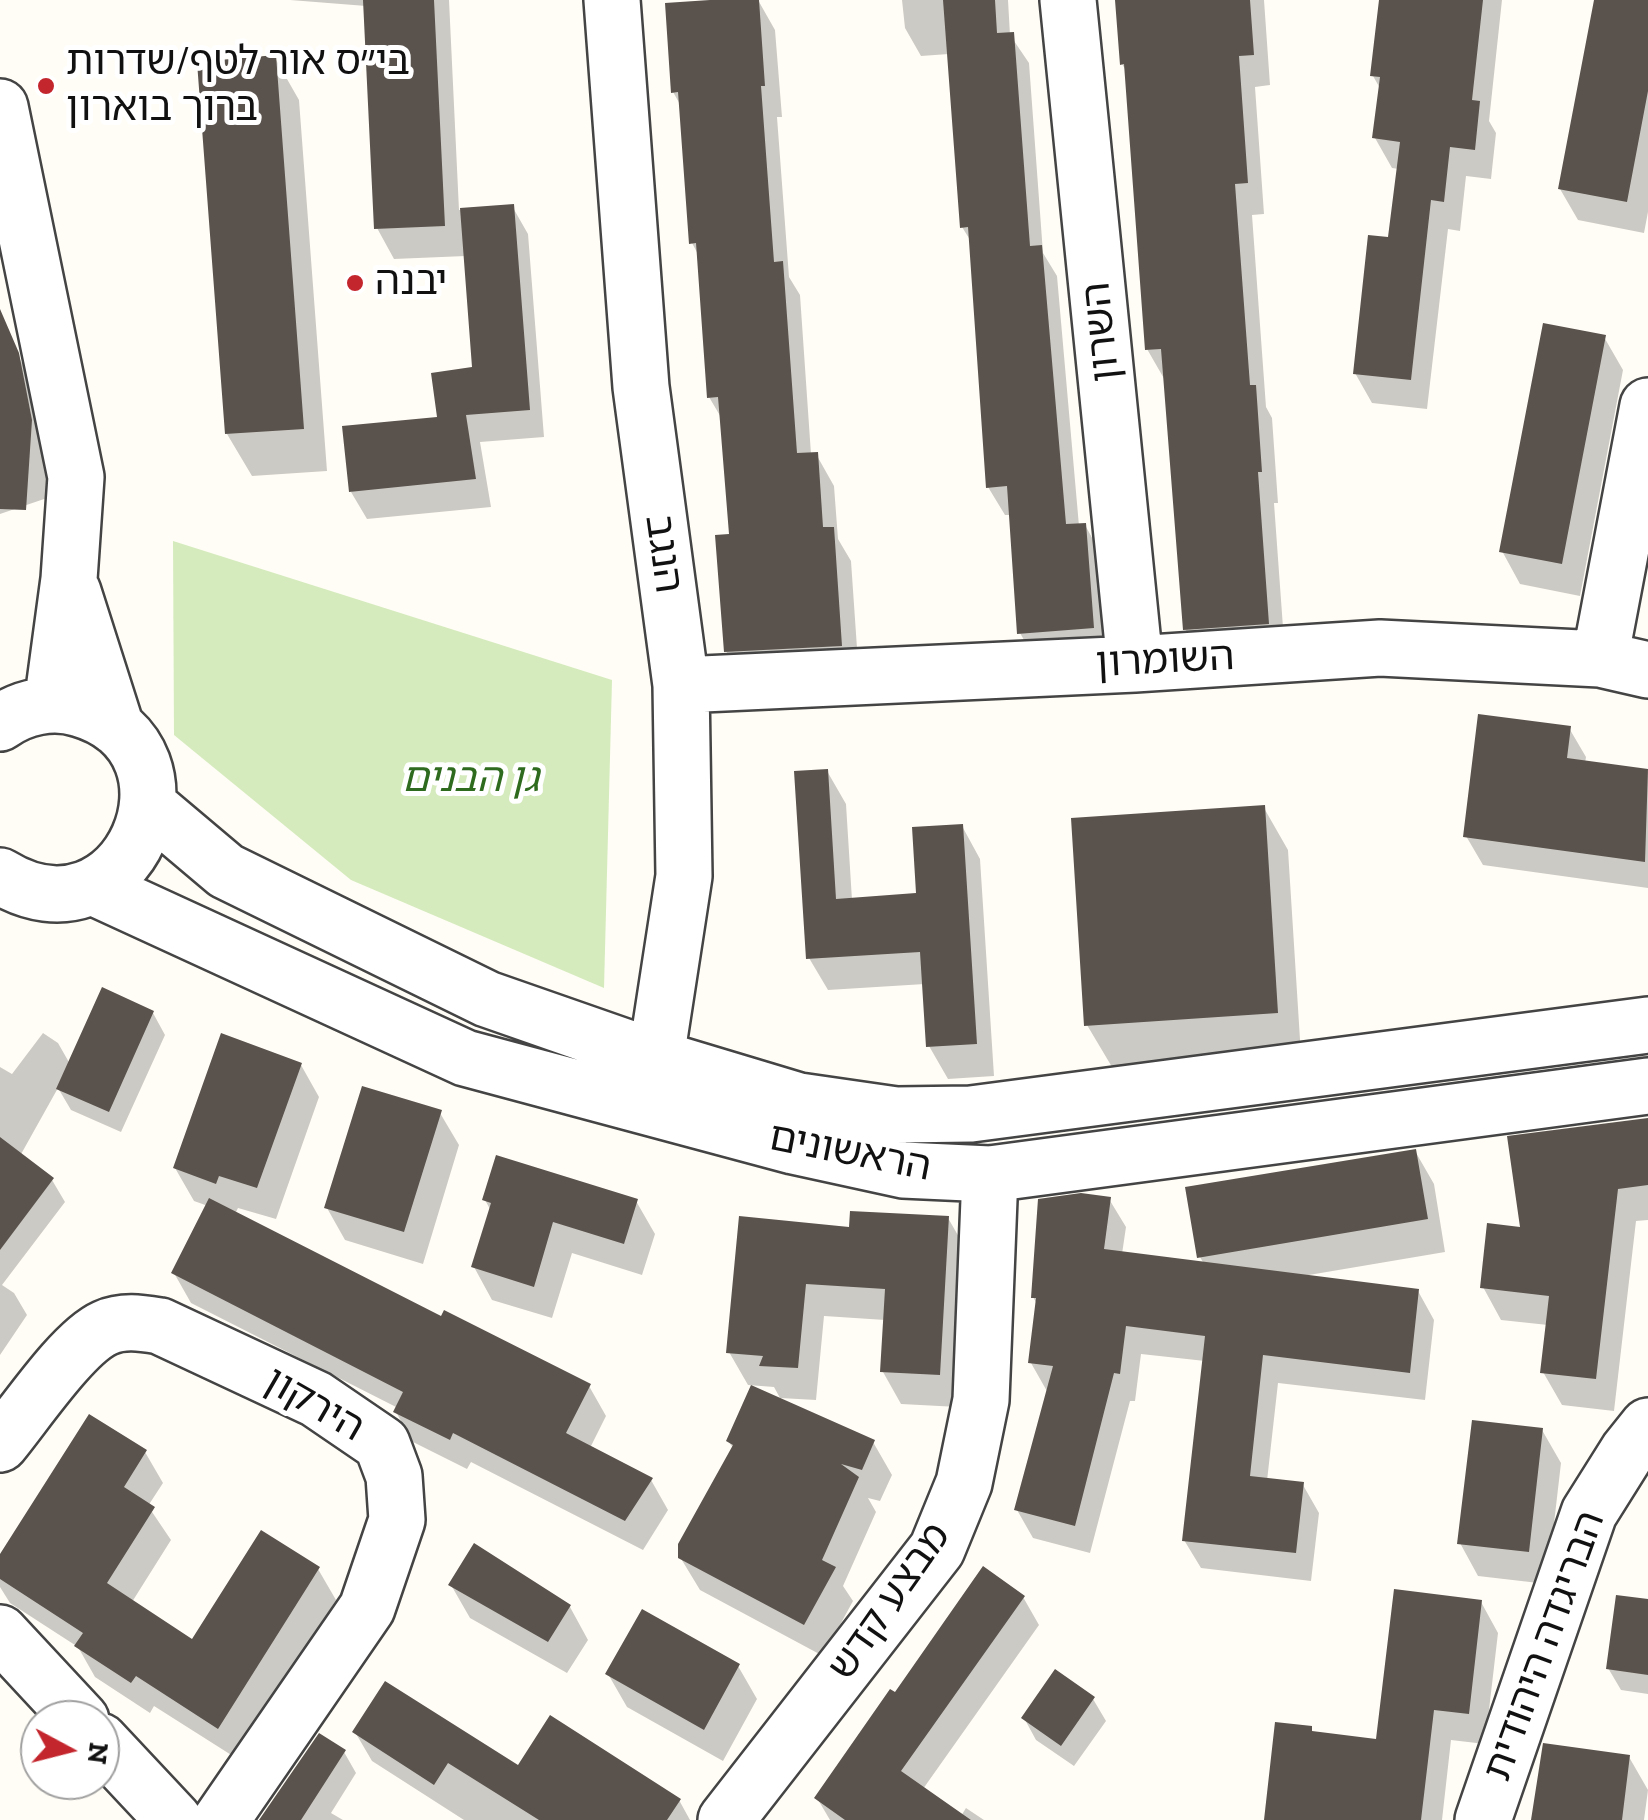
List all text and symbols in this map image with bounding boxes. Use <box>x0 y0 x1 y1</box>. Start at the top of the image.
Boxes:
place label: בי״ס אור לטף/שדרות ברוך בוארון <box>66 39 410 133</box>
marker: בי״ס אור לטף/שדרות ברוך בוארון <box>35 75 57 97</box>
place label: יבנה <box>375 259 447 307</box>
marker: יבנה <box>344 272 366 294</box>
street label: השרון <box>1073 280 1131 384</box>
street label: הנגב <box>634 512 692 596</box>
street label: השומרון <box>1094 633 1236 689</box>
park label: גן הבנים <box>401 756 539 804</box>
street label: הראשונים <box>765 1114 935 1192</box>
street label: הירקון <box>256 1357 372 1453</box>
street label: הבריגדה היהודית <box>1474 1505 1616 1787</box>
street label: מבצע קדש <box>819 1514 961 1690</box>
north arrow <box>20 1700 120 1800</box>
text: N <box>81 1741 116 1766</box>

